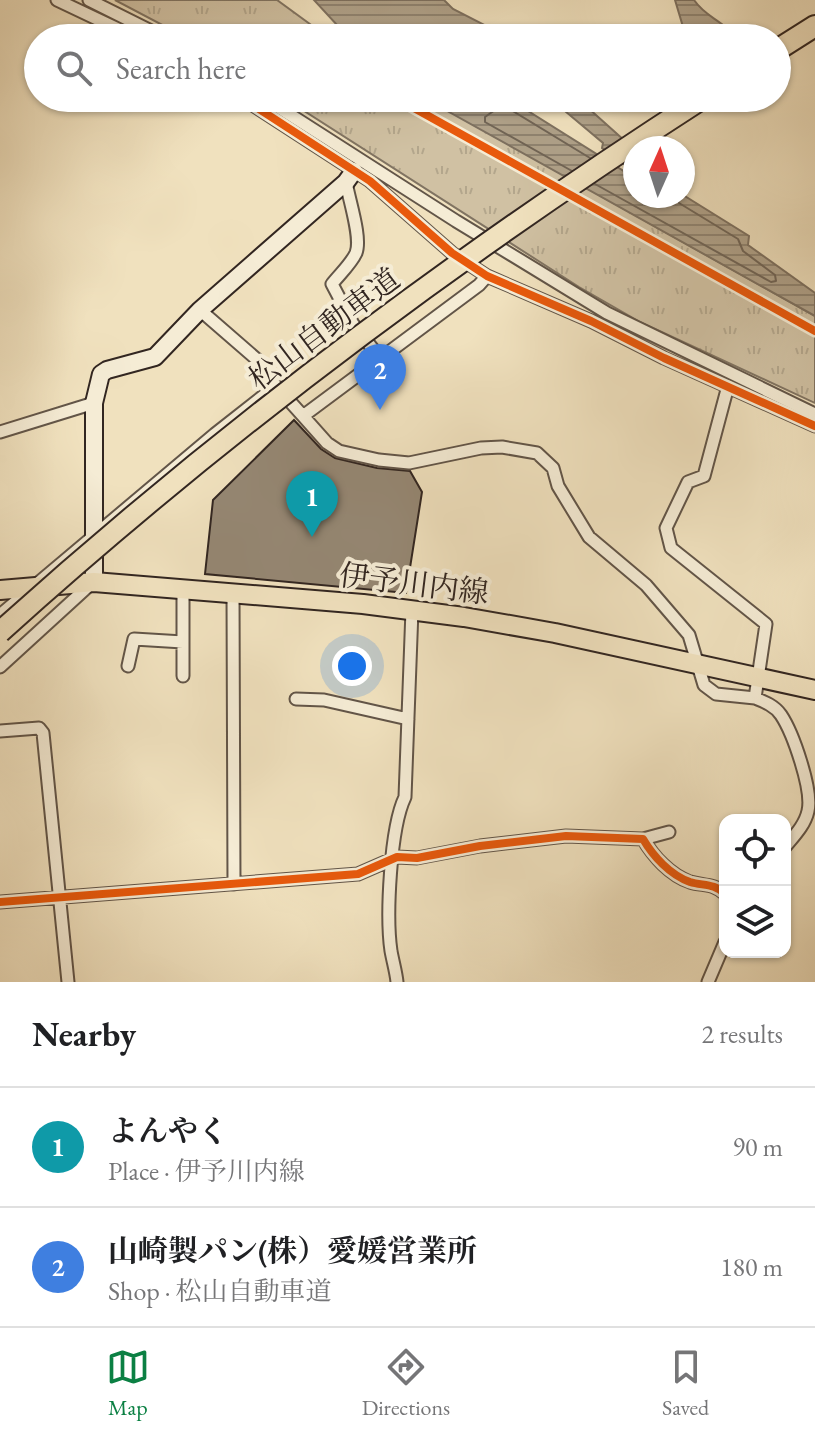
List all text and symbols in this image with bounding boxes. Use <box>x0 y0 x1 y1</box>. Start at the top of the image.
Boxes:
search box <box>24 24 791 112</box>
icon: search <box>52 46 96 90</box>
text: Search here <box>116 49 246 88</box>
north arrow <box>623 136 695 208</box>
street label: 松山自動車道 <box>240 259 407 398</box>
pin: 2 <box>354 344 406 410</box>
pin: 1 <box>286 471 338 537</box>
street label: 伊予川内線 <box>337 555 491 612</box>
your location <box>332 646 372 686</box>
map controls <box>719 814 791 958</box>
button: locate <box>719 814 791 886</box>
button: layers <box>719 886 791 958</box>
text: Nearby <box>32 1012 136 1056</box>
text: 2 results <box>702 1017 783 1051</box>
text: よんやく <box>108 1111 228 1150</box>
text: 1 <box>51 1130 65 1164</box>
text: 90 m <box>733 1130 783 1164</box>
text: Place · 伊予川内線 <box>108 1154 305 1188</box>
text: 山崎製パン(株）愛媛営業所 <box>108 1231 477 1270</box>
text: 2 <box>51 1250 65 1284</box>
text: 180 m <box>720 1250 783 1284</box>
text: Shop · 松山自動車道 <box>108 1274 331 1308</box>
tab: Map <box>106 1345 150 1422</box>
tab: Directions <box>362 1345 450 1422</box>
tab: Saved <box>662 1345 709 1422</box>

